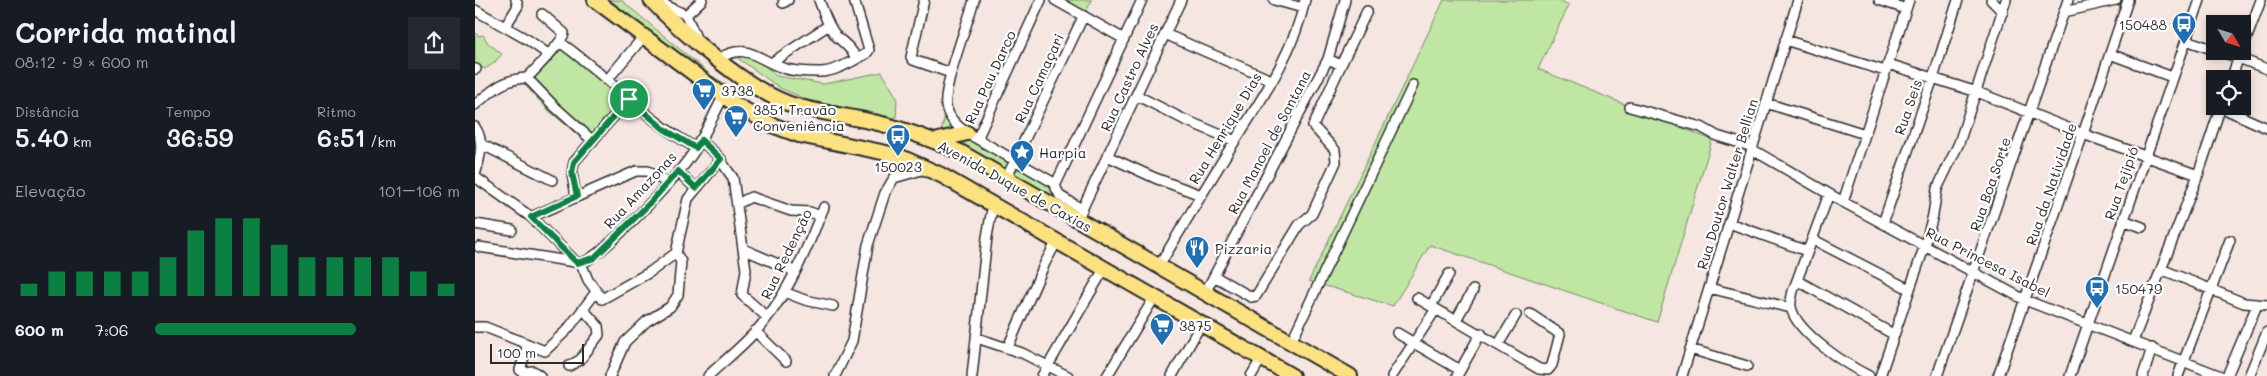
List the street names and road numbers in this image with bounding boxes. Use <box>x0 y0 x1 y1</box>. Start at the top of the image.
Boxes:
street label: Rua Castro Alves <box>1096 20 1162 134</box>
street label: Rua Pau Darco <box>960 27 1020 127</box>
street label: Rua Camaçari <box>1010 30 1068 126</box>
street label: Rua Manoel de Santana <box>1223 67 1315 217</box>
street label: Rua Henrique Dias <box>1184 69 1266 187</box>
street label: Rua Seis <box>1890 77 1926 137</box>
street label: Rua Doutor Walter Bellian <box>1692 96 1762 272</box>
street label: Rua da Natividade <box>2021 120 2081 248</box>
street label: Rua Boa Sorte <box>1965 135 2015 233</box>
street label: Avenida Duque de Caxias <box>935 136 1095 236</box>
street label: Rua Tejipió <box>2100 144 2142 222</box>
street label: Rua Amazonas <box>599 147 681 233</box>
street label: Rua Redenção <box>756 206 816 302</box>
street label: Rua Princesa Isabel <box>1923 222 2053 302</box>

